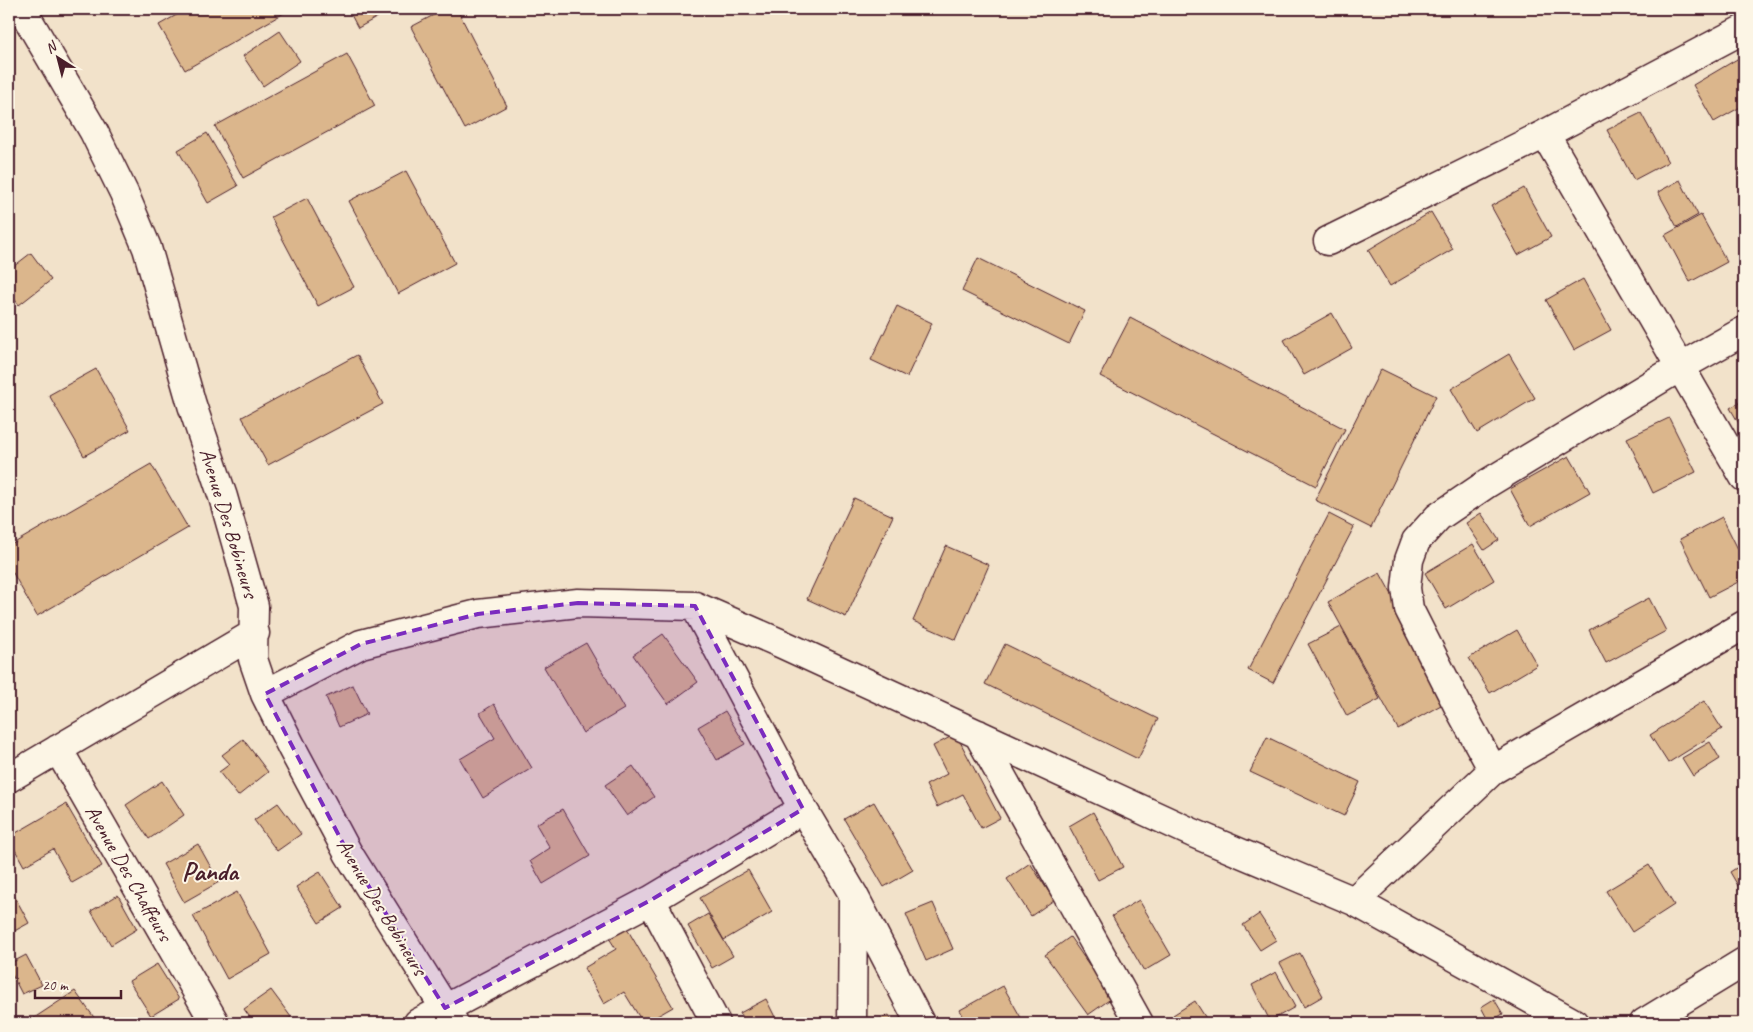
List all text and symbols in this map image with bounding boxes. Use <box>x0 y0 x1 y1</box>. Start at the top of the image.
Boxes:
north arrow <box>32 32 82 82</box>
text: N <box>42 37 61 57</box>
street label: Avenue Des Bobineurs <box>194 445 265 603</box>
street label: Avenue Des Chaffeurs <box>80 800 179 947</box>
street label: Avenue Des Bobineurs <box>331 834 434 982</box>
district label: Panda <box>182 855 240 888</box>
scale bar <box>35 967 121 999</box>
text: 20 m <box>42 976 69 995</box>

